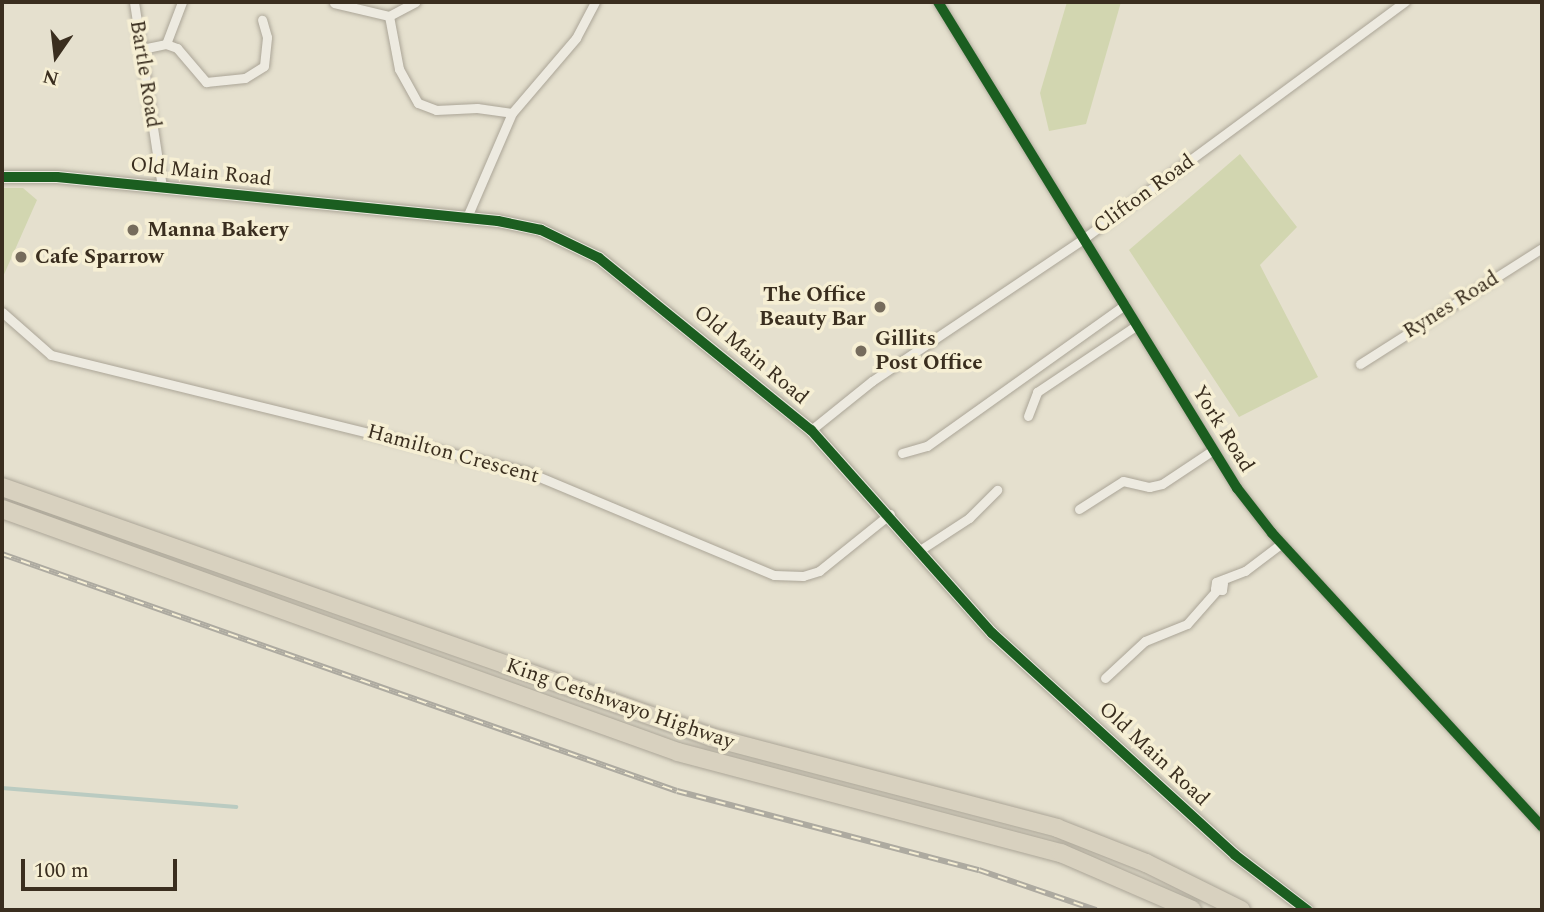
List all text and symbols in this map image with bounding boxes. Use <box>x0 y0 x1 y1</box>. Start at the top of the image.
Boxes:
street label: Bartle Road <box>124 18 166 130</box>
north arrow <box>21 21 91 91</box>
text: N <box>40 61 62 93</box>
street label: Clifton Road <box>1089 149 1199 239</box>
street label: Old Main Road <box>129 152 273 192</box>
place label: Manna Bakery <box>147 217 288 243</box>
marker: Manna Bakery <box>125 222 141 238</box>
place label: Cafe Sparrow <box>35 244 164 270</box>
marker: Cafe Sparrow <box>13 249 29 265</box>
street label: Rynes Road <box>1399 266 1503 344</box>
place label: The Office Beauty Bar <box>759 282 866 332</box>
marker: The Office Beauty Bar <box>872 299 888 315</box>
street label: Old Main Road <box>689 300 813 410</box>
place label: Gillits Post Office <box>875 326 983 376</box>
marker: Gillits Post Office <box>853 343 869 359</box>
street label: York Road <box>1186 381 1260 477</box>
street label: Hamilton Crescent <box>364 419 542 489</box>
street label: King Cetshwayo Highway <box>503 653 737 755</box>
street label: Old Main Road <box>1094 696 1214 812</box>
scale bar <box>24 846 180 890</box>
text: 100 m <box>34 855 89 887</box>

